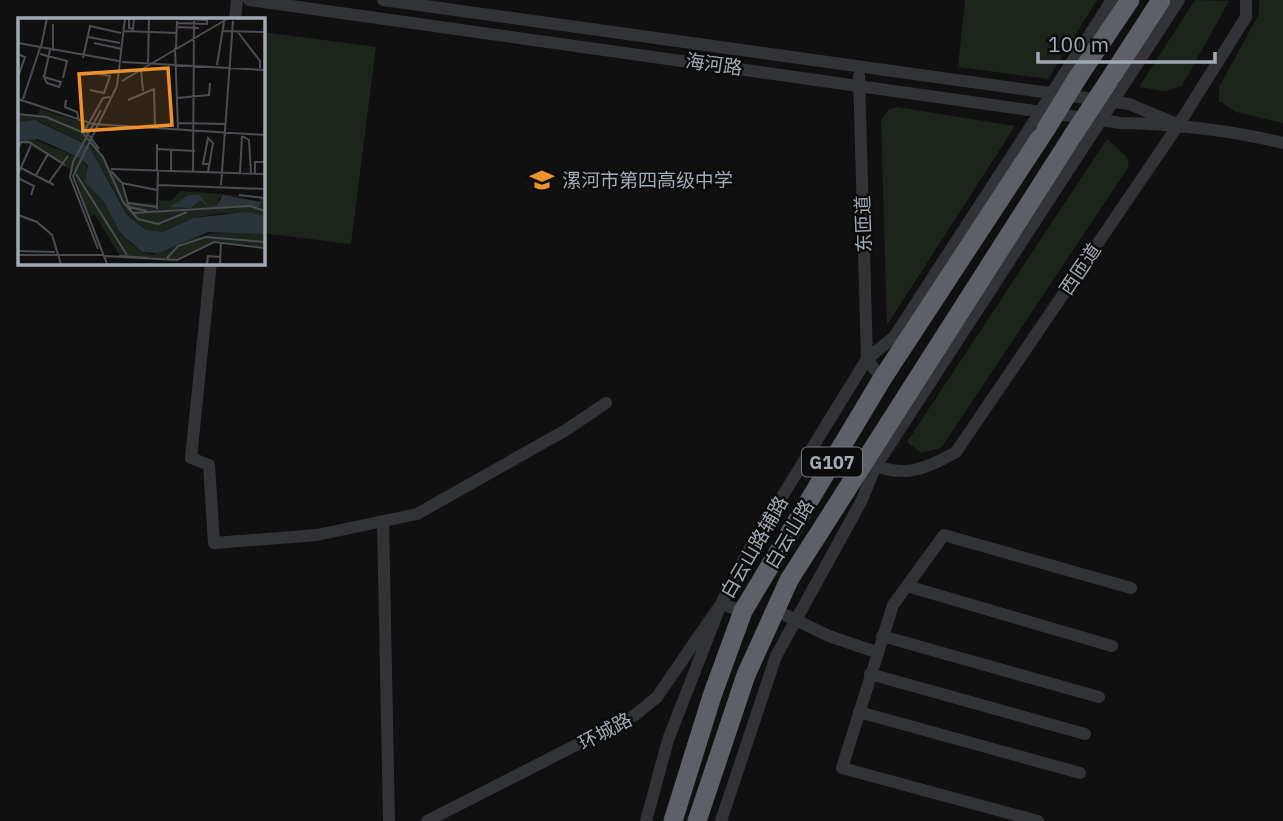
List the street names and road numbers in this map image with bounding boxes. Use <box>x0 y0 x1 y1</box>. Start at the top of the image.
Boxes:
street label: 海河路 <box>684 48 744 80</box>
street label: 东匝道 <box>850 195 876 253</box>
street label: 西匝道 <box>1054 239 1106 299</box>
road number: G107 <box>802 448 862 476</box>
street label: 白云山路辅路 <box>715 492 793 602</box>
street label: 白云山路 <box>759 495 819 573</box>
street label: 环城路 <box>574 707 636 755</box>

